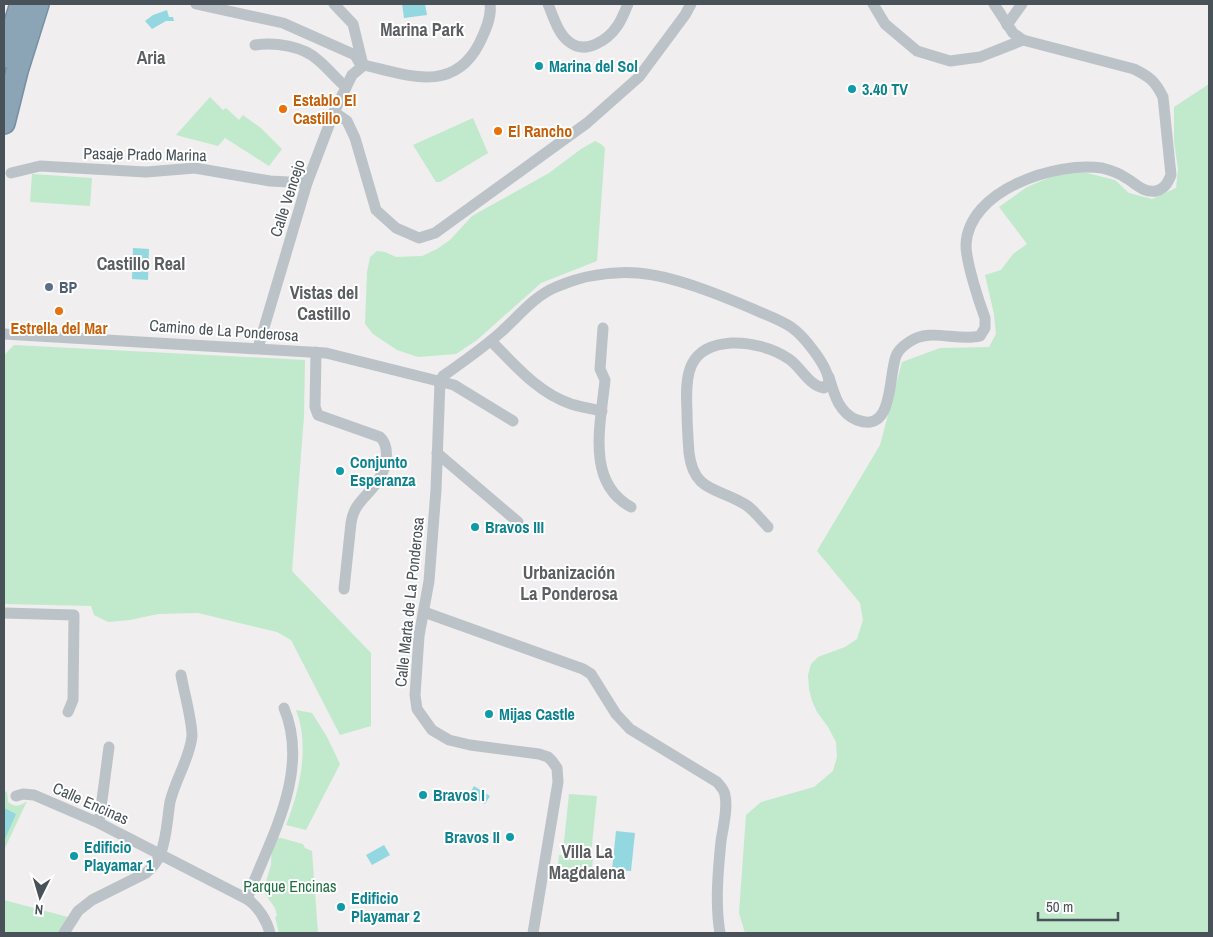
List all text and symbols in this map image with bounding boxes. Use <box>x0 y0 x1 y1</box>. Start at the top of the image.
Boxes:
district label: Marina Park <box>380 17 465 42</box>
district label: Aria <box>137 45 166 70</box>
place label: Marina del Sol <box>549 55 638 77</box>
marker: Marina del Sol <box>533 60 545 72</box>
place label: 3.40 TV <box>862 78 908 100</box>
marker: 3.40 TV <box>846 83 858 95</box>
place label: Establo El Castillo <box>293 89 356 129</box>
marker: Establo El Castillo <box>277 103 289 115</box>
place label: El Rancho <box>508 120 572 142</box>
marker: El Rancho <box>492 125 504 137</box>
street label: Pasaje Prado Marina <box>83 142 208 166</box>
street label: Calle Vencejo <box>264 156 310 240</box>
district label: Castillo Real <box>97 251 185 276</box>
place label: BP <box>59 276 77 298</box>
district label: Vistas del Castillo <box>290 280 358 326</box>
marker: BP <box>43 281 55 293</box>
marker: Estrella del Mar <box>53 305 65 317</box>
street label: Camino de La Ponderosa <box>149 314 300 346</box>
place label: Estrella del Mar <box>11 317 108 339</box>
place label: Conjunto Esperanza <box>350 451 416 491</box>
marker: Conjunto Esperanza <box>334 465 346 477</box>
street label: Calle Marta de La Ponderosa <box>389 515 429 688</box>
place label: Bravos III <box>485 516 544 538</box>
marker: Bravos III <box>469 521 481 533</box>
district label: Urbanización La Ponderosa <box>520 560 619 606</box>
place label: Mijas Castle <box>499 703 575 725</box>
marker: Mijas Castle <box>483 708 495 720</box>
street label: Calle Encinas <box>50 776 132 830</box>
place label: Bravos I <box>433 784 485 806</box>
marker: Bravos I <box>417 789 429 801</box>
place label: Bravos II <box>445 826 500 848</box>
marker: Bravos II <box>504 831 516 843</box>
place label: Edificio Playamar 1 <box>84 836 154 876</box>
district label: Villa La Magdalena <box>549 839 626 885</box>
marker: Edificio Playamar 1 <box>68 850 80 862</box>
north arrow <box>15 872 65 922</box>
park label: Parque Encinas <box>243 875 337 897</box>
place label: Edificio Playamar 2 <box>351 887 420 927</box>
scale bar <box>1038 890 1118 922</box>
text: 50 m <box>1046 896 1073 917</box>
text: N <box>34 901 44 919</box>
marker: Edificio Playamar 2 <box>335 901 347 913</box>

